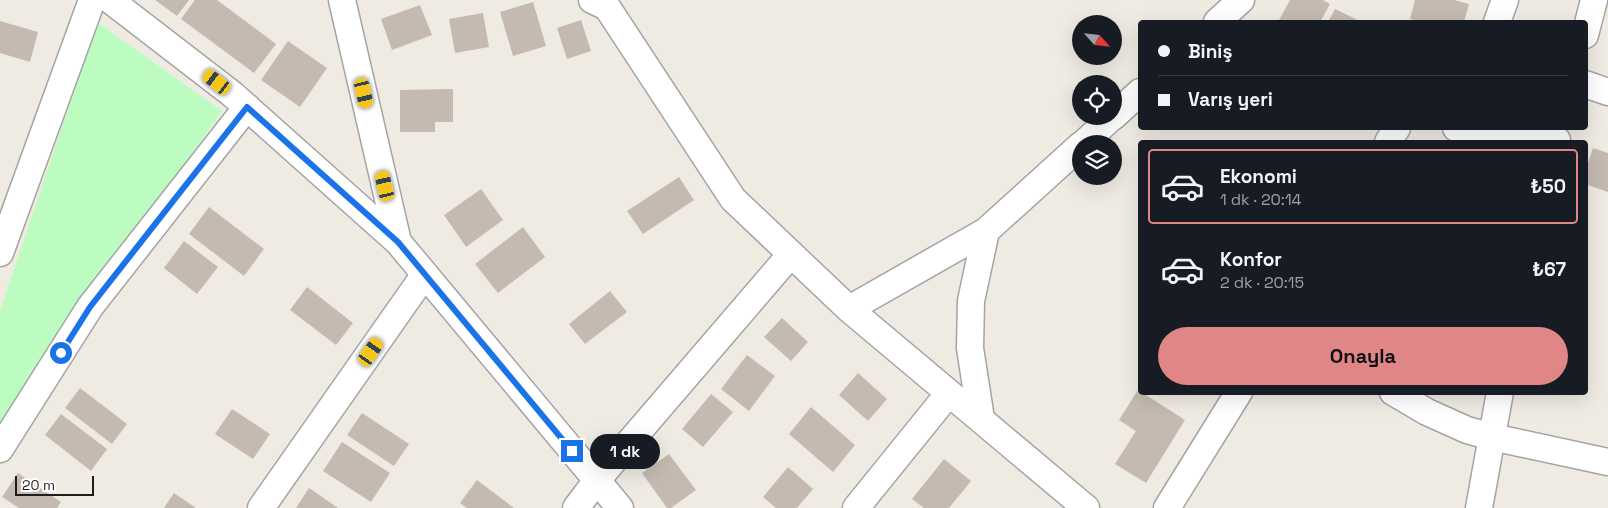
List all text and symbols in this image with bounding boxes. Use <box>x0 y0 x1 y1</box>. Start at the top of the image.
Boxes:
north arrow <box>1072 15 1122 65</box>
map controls <box>1072 15 1122 185</box>
text: Biniş <box>1188 39 1232 64</box>
car <box>200 67 233 97</box>
button: locate <box>1072 75 1122 125</box>
car <box>353 77 374 109</box>
text: Varış yeri <box>1188 87 1273 112</box>
button: layers <box>1072 135 1122 185</box>
icon: car <box>1160 164 1205 209</box>
text: Ekonomi <box>1220 164 1297 189</box>
car <box>374 170 395 202</box>
text: ₺50 <box>1531 174 1566 199</box>
text: 1 dk · 20:14 <box>1220 189 1302 210</box>
icon: car <box>1160 247 1205 292</box>
text: Konfor <box>1220 247 1282 272</box>
text: ₺67 <box>1532 257 1566 282</box>
text: 2 dk · 20:15 <box>1220 272 1304 293</box>
button: Onayla <box>1158 327 1568 385</box>
car <box>356 335 385 369</box>
route start <box>50 342 72 364</box>
callout: 1 dk <box>590 434 660 468</box>
route end <box>561 440 583 462</box>
text: 1 dk <box>610 441 640 462</box>
scale bar <box>15 473 94 496</box>
text: 20 m <box>22 476 55 494</box>

